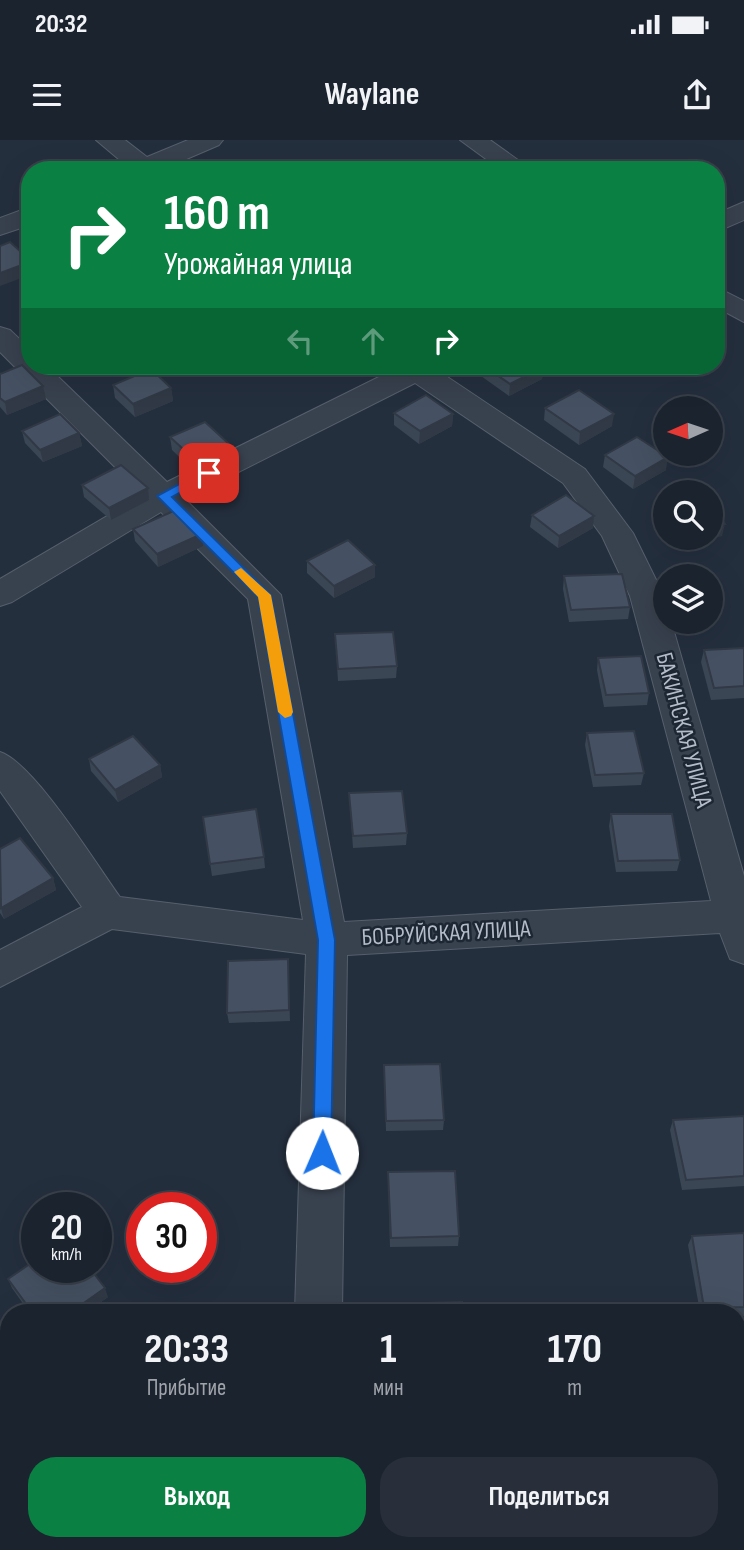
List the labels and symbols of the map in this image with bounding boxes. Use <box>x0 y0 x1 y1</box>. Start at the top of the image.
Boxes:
north arrow <box>653 396 723 466</box>
pin <box>179 443 239 503</box>
street label: БАКИНСКАЯ УЛИЦА <box>649 649 719 811</box>
street label: БОБРУЙСКАЯ УЛИЦА <box>361 914 532 952</box>
position arrow <box>285 1116 359 1190</box>
speed limit sign: 30 <box>126 1192 217 1283</box>

